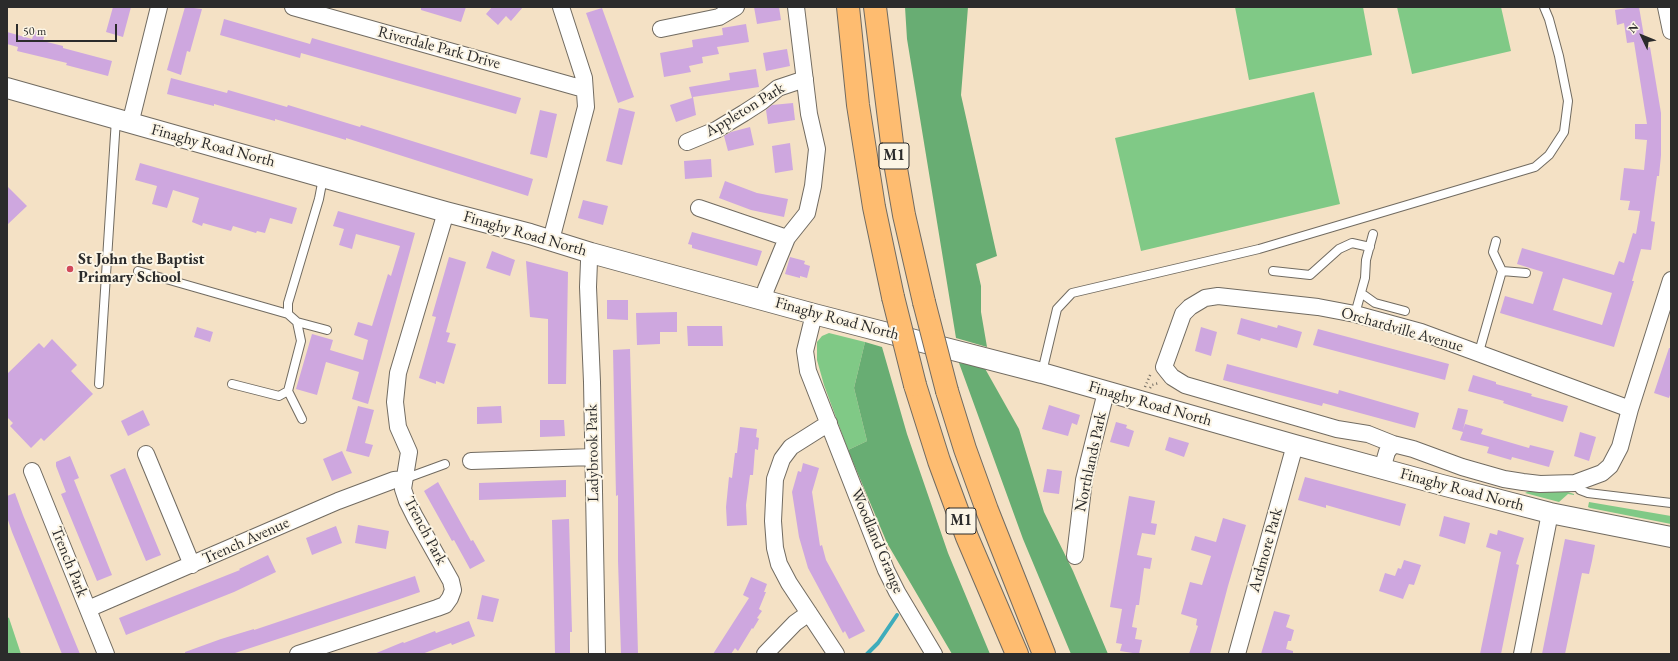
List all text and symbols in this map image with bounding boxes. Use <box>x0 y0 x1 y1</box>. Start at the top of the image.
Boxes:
scale bar <box>18 16 119 42</box>
north arrow <box>1622 16 1662 56</box>
text: N <box>1625 20 1641 36</box>
street label: Riverdale Park Drive <box>376 22 502 74</box>
text: 50 m <box>23 23 46 39</box>
street label: Appleton Park <box>702 79 788 141</box>
street label: Finaghy Road North <box>149 120 277 172</box>
road number: M1 <box>879 143 909 169</box>
street label: Finaghy Road North <box>461 207 589 261</box>
place label: St John the Baptist Primary School <box>78 250 205 288</box>
marker: St John the Baptist Primary School <box>65 264 75 274</box>
street label: Finaghy Road North <box>773 293 901 345</box>
street label: Orchardville Avenue <box>1339 303 1465 357</box>
street label: Finaghy Road North <box>1086 377 1214 431</box>
street label: Ladybrook Park <box>583 404 603 502</box>
street label: Northlands Park <box>1071 410 1111 514</box>
street label: Finaghy Road North <box>1398 464 1526 516</box>
street label: Woodland Grange <box>846 486 908 596</box>
street label: Trench Park <box>399 494 451 568</box>
street label: Ardmore Park <box>1245 506 1287 594</box>
road number: M1 <box>946 508 976 534</box>
street label: Trench Avenue <box>200 513 292 569</box>
street label: Trench Park <box>46 524 92 600</box>

